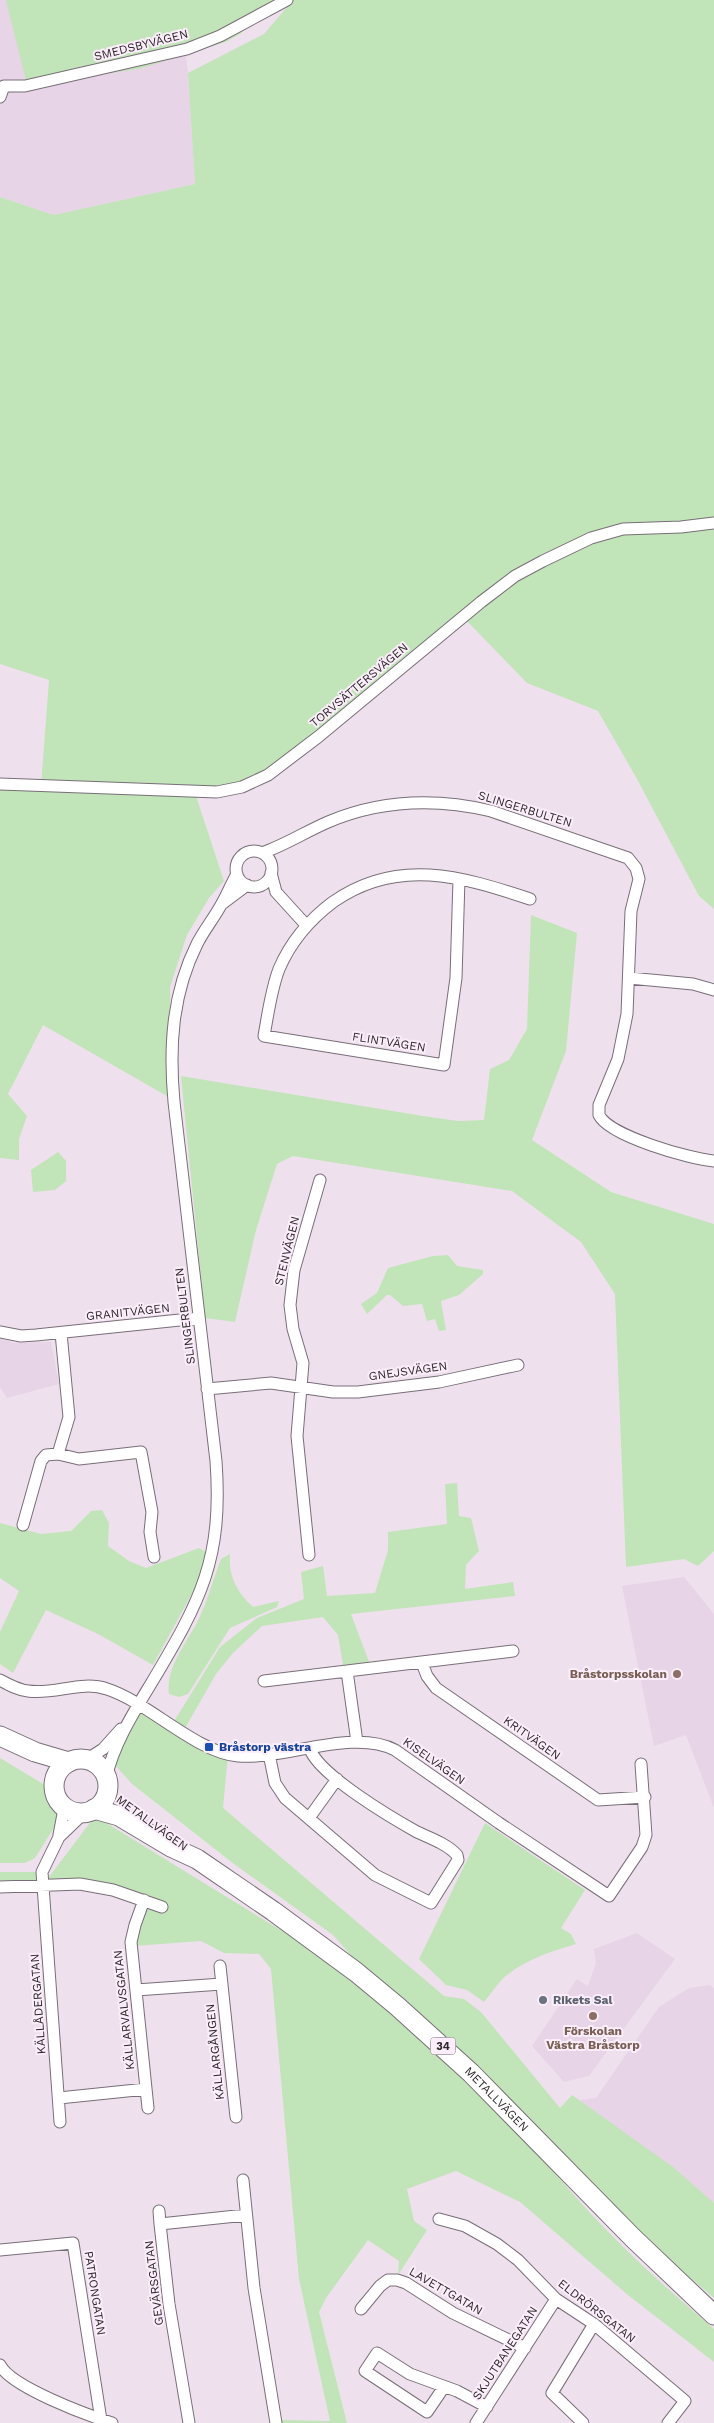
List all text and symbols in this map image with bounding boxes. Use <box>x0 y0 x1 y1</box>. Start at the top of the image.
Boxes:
street label: SMEDSBYVÄGEN <box>93 27 189 63</box>
street label: TORVSÄTTERSVÄGEN <box>307 640 411 730</box>
street label: SLINGERBULTEN <box>476 788 574 830</box>
street label: FLINTVÄGEN <box>351 1029 427 1055</box>
street label: STENVÄGEN <box>272 1215 302 1287</box>
street label: SLINGERBULTEN <box>172 1267 198 1365</box>
street label: GRANITVÄGEN <box>85 1301 171 1323</box>
street label: GNEJSVÄGEN <box>368 1359 448 1383</box>
place label: Bråstorpsskolan <box>570 1667 667 1681</box>
marker: Bråstorpsskolan <box>671 1668 683 1680</box>
street label: KRITVÄGEN <box>501 1713 563 1763</box>
street label: KISELVÄGEN <box>400 1734 468 1788</box>
place label: Bråstorp västra <box>219 1740 311 1754</box>
marker: Bråstorp västra <box>203 1741 215 1753</box>
street label: METALLVÄGEN <box>114 1792 190 1854</box>
street label: KÄLLARVALVSGATAN <box>111 1949 137 2071</box>
street label: KÄLLÅDERGATAN <box>28 1953 48 2055</box>
place label: Rikets Sal <box>553 1993 612 2007</box>
marker: Rikets Sal <box>537 1994 549 2006</box>
street label: KÄLLARGÅNGEN <box>203 2003 227 2101</box>
marker: Förskolan Västra Bråstorp <box>587 2010 599 2022</box>
place label: Förskolan Västra Bråstorp <box>546 2024 640 2052</box>
road number: 34 <box>430 2038 456 2054</box>
street label: METALLVÄGEN <box>462 2064 531 2134</box>
street label: GEVÄRSGATAN <box>142 2240 166 2326</box>
street label: PATRONGATAN <box>81 2250 109 2336</box>
street label: LAVETTGATAN <box>407 2264 485 2318</box>
street label: ELDRÖRSGATAN <box>555 2276 639 2346</box>
street label: SKJUTBANEGATAN <box>470 2304 540 2402</box>

